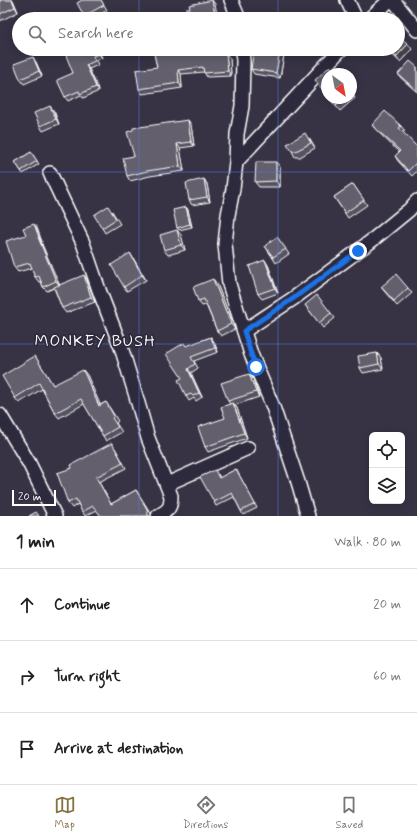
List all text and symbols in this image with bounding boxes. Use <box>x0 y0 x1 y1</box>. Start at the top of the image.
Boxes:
search box <box>12 12 405 56</box>
icon: search <box>26 23 48 45</box>
text: Search here <box>58 24 134 44</box>
north arrow <box>321 68 357 104</box>
route end <box>349 242 367 260</box>
district label: MONKEY BUSH <box>34 331 156 352</box>
route start <box>247 358 265 376</box>
map controls <box>369 432 405 504</box>
button: locate <box>369 432 405 468</box>
button: layers <box>369 468 405 504</box>
scale bar <box>12 488 56 507</box>
text: 20 m <box>18 490 41 504</box>
text: 1 min <box>16 531 55 553</box>
text: Walk · 80 m <box>334 534 401 551</box>
icon: ahead <box>16 594 38 616</box>
text: Continue <box>54 595 110 615</box>
text: 20 m <box>373 596 401 613</box>
icon: right <box>16 666 38 688</box>
text: Turn right <box>54 667 121 687</box>
text: 60 m <box>373 668 401 685</box>
icon: arrive <box>16 738 38 760</box>
text: Arrive at destination <box>54 739 183 759</box>
tab: Map <box>54 794 76 832</box>
tab: Directions <box>183 794 228 832</box>
tab: Saved <box>336 794 363 832</box>

